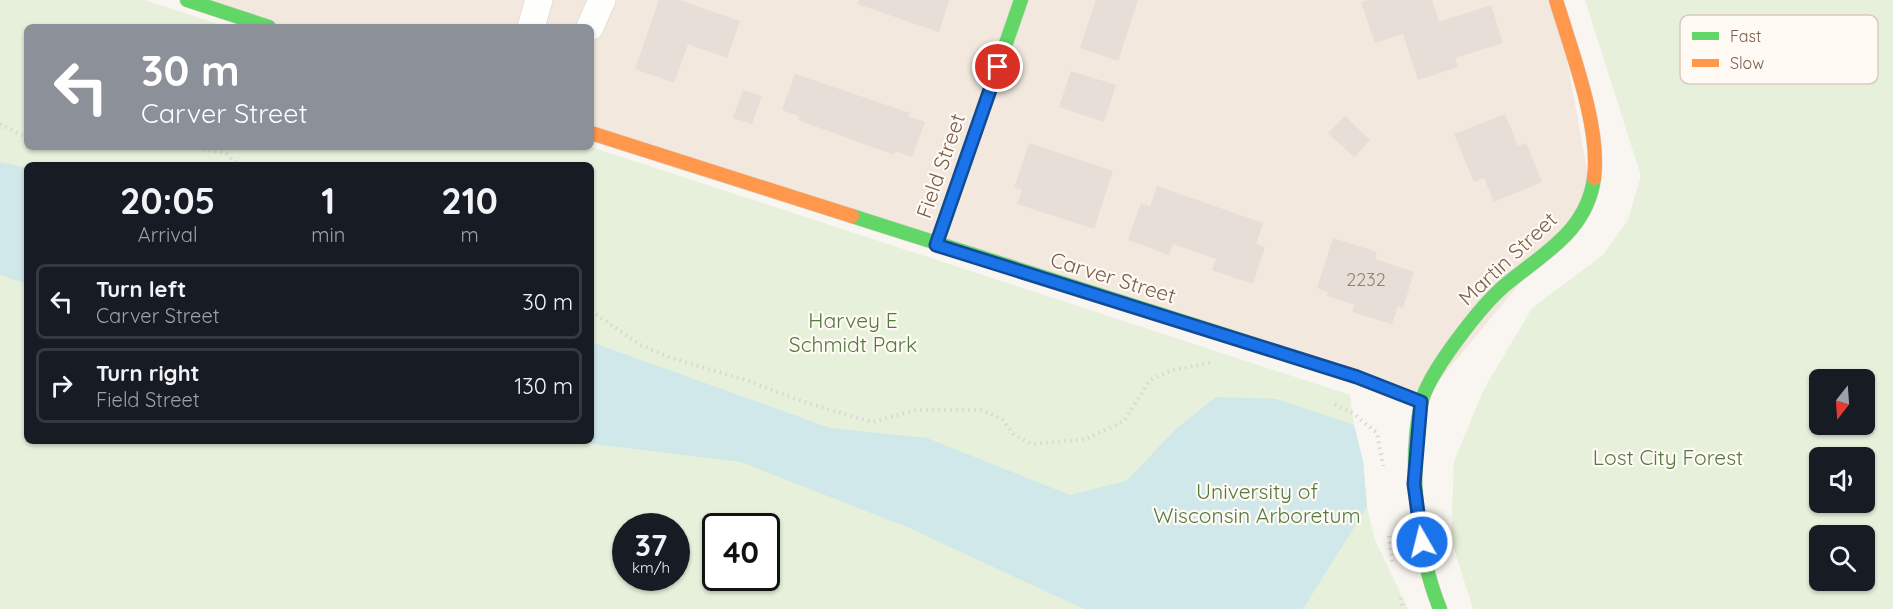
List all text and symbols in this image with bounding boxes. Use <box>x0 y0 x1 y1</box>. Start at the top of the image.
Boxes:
legend <box>1680 15 1878 84</box>
text: Fast <box>1730 26 1761 46</box>
pin <box>972 41 1023 92</box>
text: 30 m <box>141 44 240 97</box>
icon: left <box>42 48 120 126</box>
icon: arrive <box>981 50 1014 83</box>
text: Slow <box>1730 53 1764 73</box>
text: Carver Street <box>141 96 308 130</box>
street label: Field Street <box>910 110 970 221</box>
text: 20:05 <box>120 178 215 223</box>
text: 1 <box>321 178 335 223</box>
text: 210 <box>441 178 498 223</box>
street label: Martin Street <box>1453 206 1562 310</box>
text: Arrival <box>138 222 198 247</box>
text: min <box>311 222 345 247</box>
text: m <box>461 222 479 247</box>
street label: Carver Street <box>1047 246 1179 308</box>
house number: 2232 <box>1346 268 1386 291</box>
text: Turn left <box>96 275 186 303</box>
icon: left <box>45 285 78 318</box>
text: 30 m <box>522 288 573 316</box>
text: Carver Street <box>96 303 219 328</box>
park label: Harvey E Schmidt Park <box>789 307 917 357</box>
text: Turn right <box>96 359 200 387</box>
icon: right <box>45 369 78 402</box>
north arrow <box>1809 369 1875 435</box>
map controls <box>1809 369 1875 591</box>
text: 130 m <box>514 372 573 400</box>
text: Field Street <box>96 387 200 412</box>
park label: Lost City Forest <box>1593 444 1743 470</box>
button: sound <box>1809 447 1875 513</box>
park label: University of Wisconsin Arboretum <box>1153 478 1361 528</box>
position arrow <box>1390 510 1454 574</box>
speed limit sign: 40 <box>702 513 780 591</box>
button: search <box>1809 525 1875 591</box>
text: 37 <box>635 526 667 564</box>
text: km/h <box>632 558 670 577</box>

